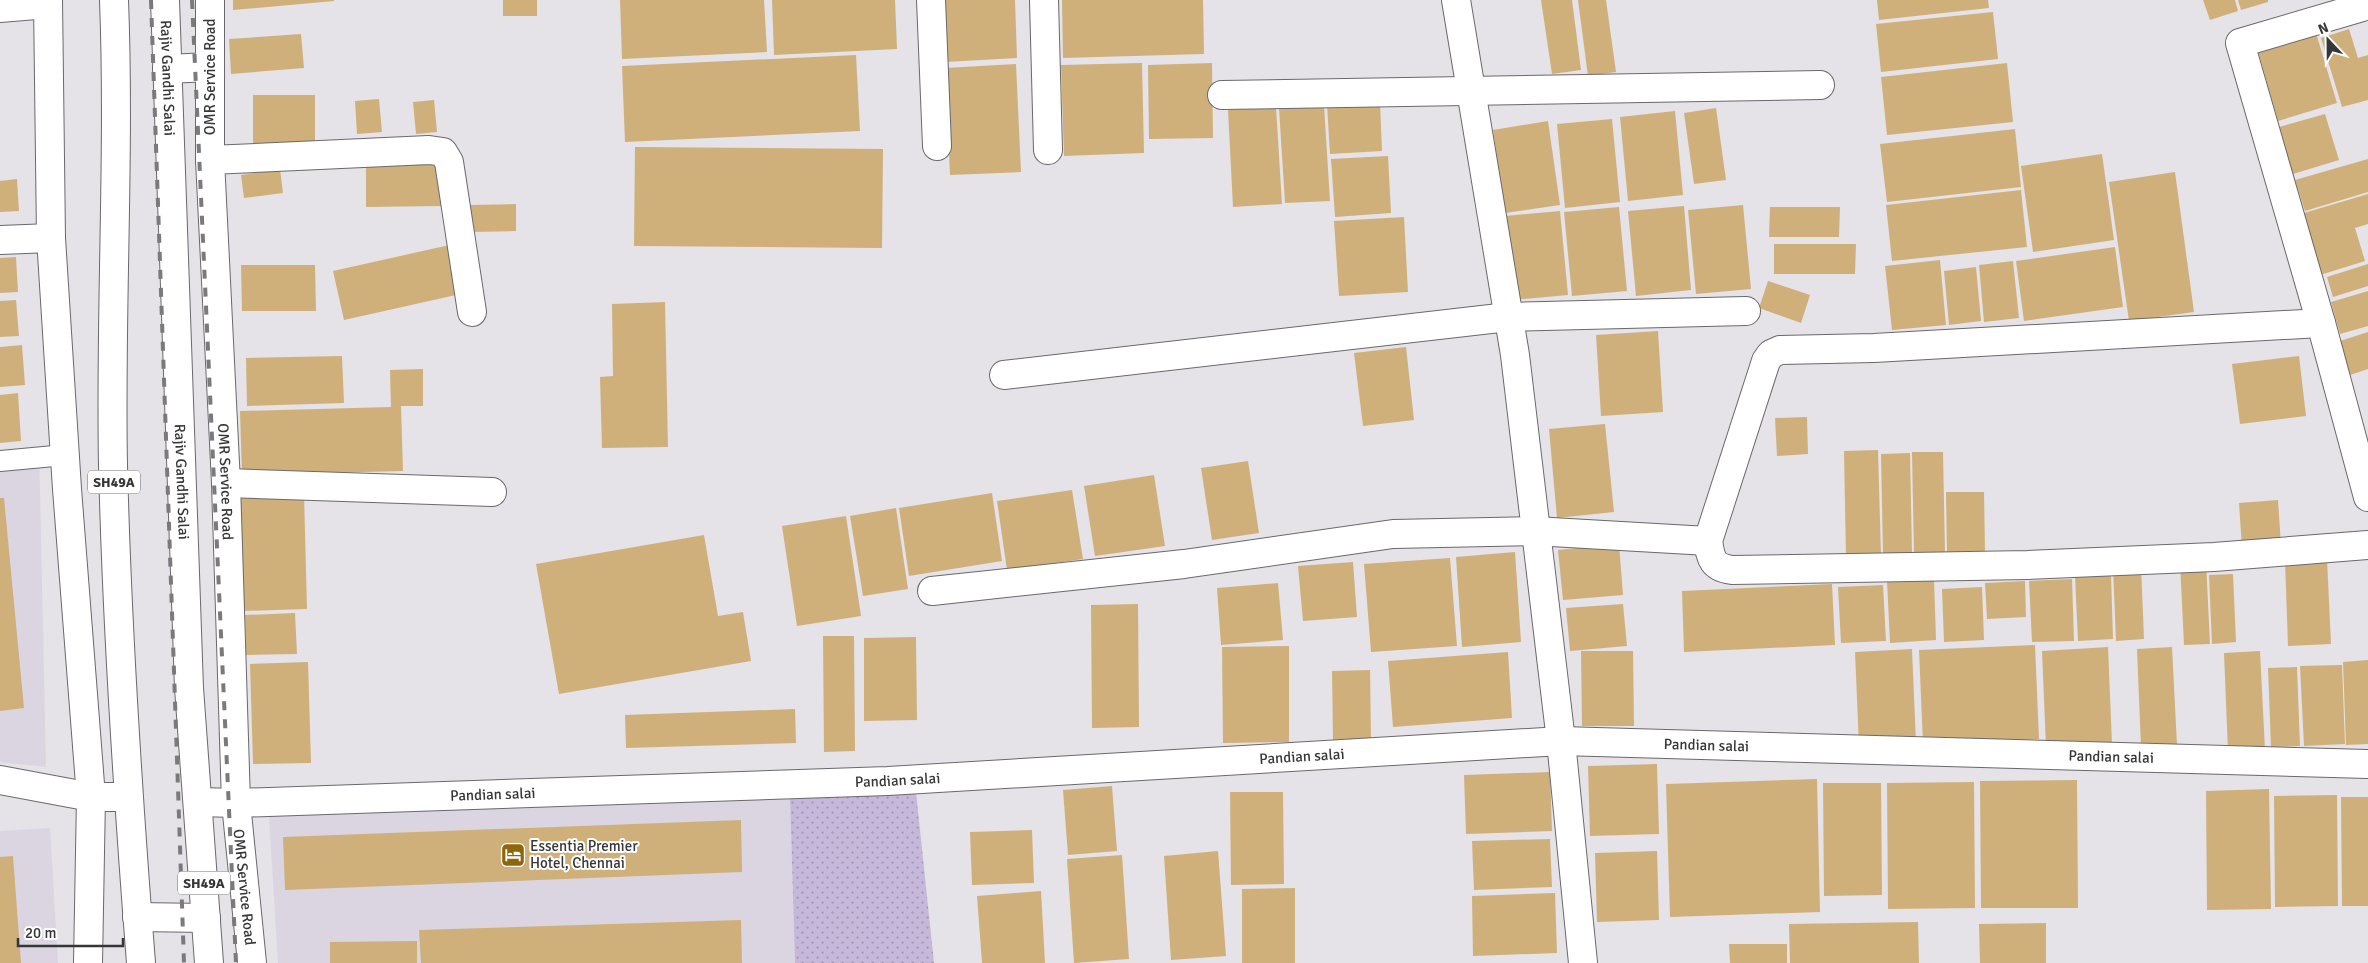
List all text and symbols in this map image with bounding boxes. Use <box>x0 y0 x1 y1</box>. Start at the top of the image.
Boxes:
north arrow <box>2303 15 2353 65</box>
street label: OMR Service Road <box>201 19 219 135</box>
text: N <box>2316 19 2331 38</box>
street label: Rajiv Gandhi Salai <box>157 20 179 136</box>
street label: Rajiv Gandhi Salai <box>171 423 193 540</box>
street label: OMR Service Road <box>214 423 237 540</box>
road number: SH49A <box>88 471 140 494</box>
street label: Pandian salai <box>1663 735 1749 755</box>
street label: Pandian salai <box>1259 745 1345 768</box>
street label: Pandian salai <box>2068 746 2154 767</box>
street label: Pandian salai <box>855 769 941 791</box>
street label: Pandian salai <box>450 784 536 805</box>
street label: OMR Service Road <box>230 828 259 946</box>
place label: Essentia Premier Hotel, Chennai <box>530 837 638 872</box>
hotel icon: Essentia Premier Hotel, Chennai <box>500 842 526 868</box>
road number: SH49A <box>178 871 230 894</box>
scale bar <box>18 916 122 948</box>
text: 20 m <box>25 924 56 942</box>

